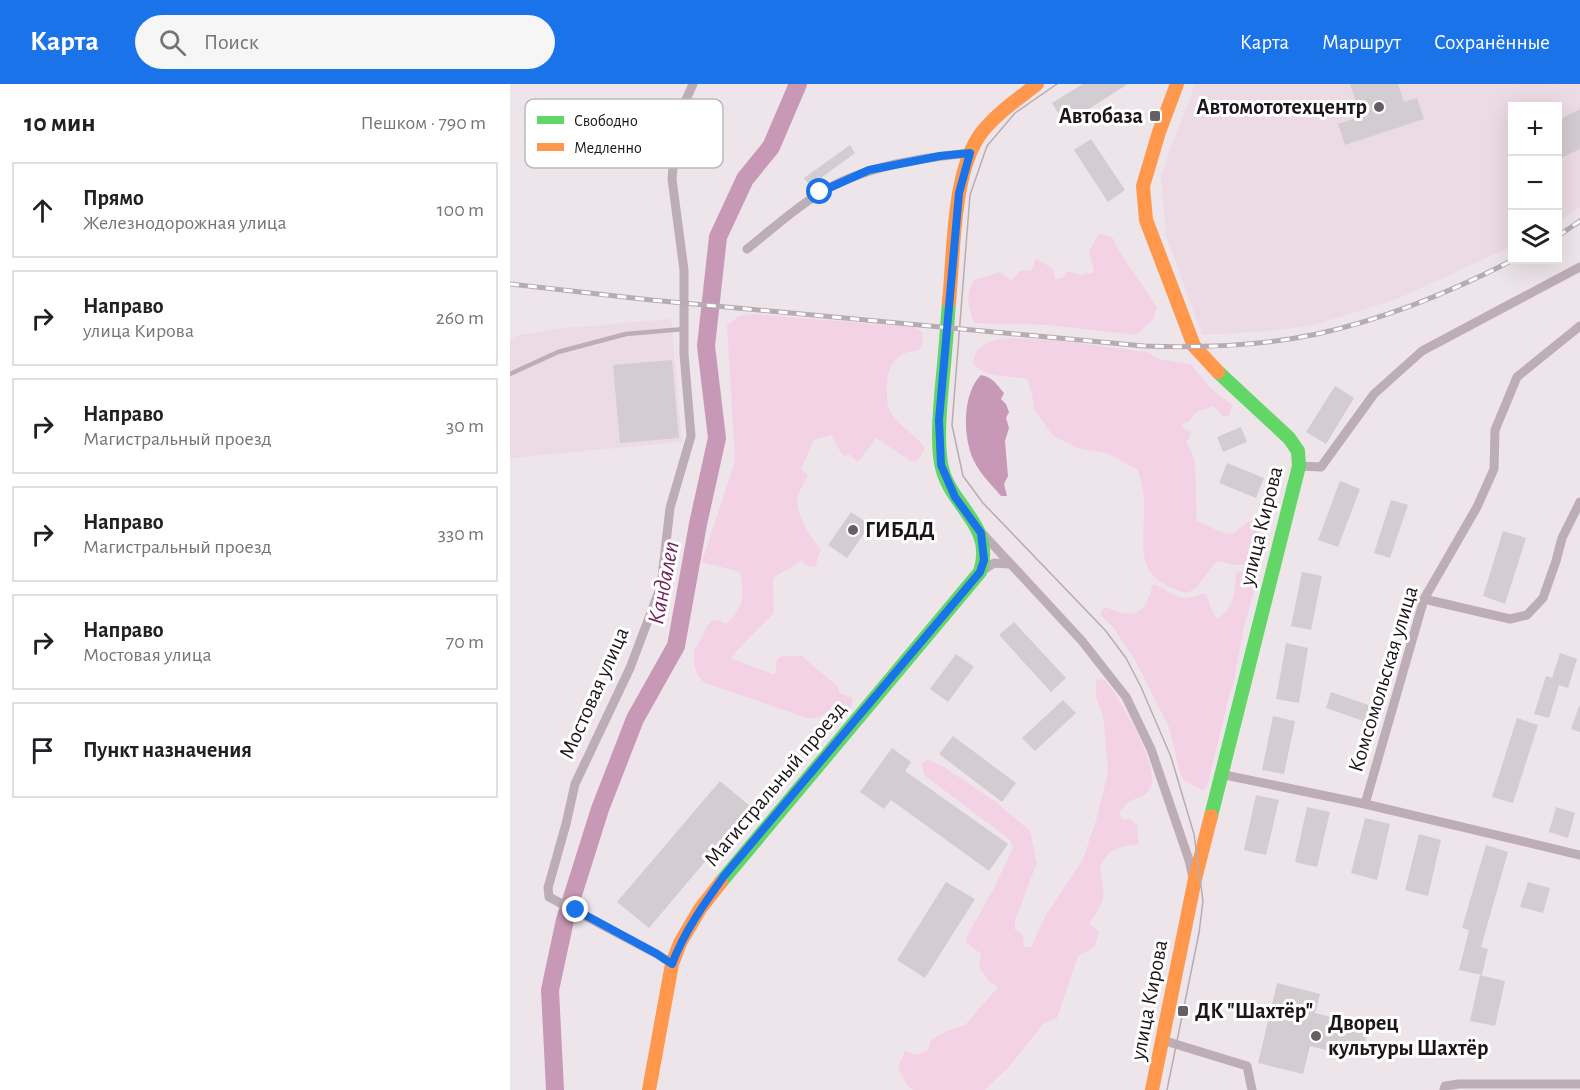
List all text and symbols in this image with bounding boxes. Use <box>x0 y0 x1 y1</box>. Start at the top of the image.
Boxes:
search box <box>135 15 555 69</box>
icon: search <box>156 26 189 59</box>
text: Карта <box>30 28 99 56</box>
text: Поиск <box>204 31 259 53</box>
text: Карта <box>1240 32 1289 53</box>
text: Маршрут <box>1322 32 1401 53</box>
text: Сохранённые <box>1434 32 1550 53</box>
place label: Автомототехцентр <box>1196 96 1367 118</box>
legend <box>525 99 723 168</box>
marker: Автомототехцентр <box>1372 100 1386 114</box>
map controls <box>1508 102 1562 264</box>
button: + <box>1508 102 1562 156</box>
place label: Автобаза <box>1059 105 1143 127</box>
marker: Автобаза <box>1148 109 1162 123</box>
text: 10 мин <box>24 110 96 136</box>
text: Пешком · 790 m <box>361 113 486 133</box>
text: Свободно <box>574 113 638 129</box>
text: Медленно <box>574 140 642 156</box>
button: − <box>1508 156 1562 210</box>
route start <box>806 178 832 204</box>
text: Прямо <box>83 187 144 209</box>
icon: ahead <box>26 194 59 227</box>
text: 100 m <box>437 200 484 220</box>
button: layers <box>1508 210 1562 264</box>
text: Железнодорожная улица <box>83 213 287 233</box>
text: Направо <box>83 295 164 317</box>
icon: right <box>26 302 59 335</box>
text: 260 m <box>436 308 484 328</box>
text: улица Кирова <box>83 321 194 341</box>
text: Направо <box>83 403 164 425</box>
icon: right <box>26 410 59 443</box>
text: 30 m <box>446 416 484 436</box>
text: Магистральный проезд <box>83 429 272 449</box>
street label: улица Кирова <box>1235 464 1286 589</box>
text: Направо <box>83 511 164 533</box>
icon: right <box>26 518 59 551</box>
place label: ГИБДД <box>865 519 935 541</box>
marker: ГИБДД <box>846 523 860 537</box>
text: 330 m <box>438 524 484 544</box>
text: Магистральный проезд <box>83 537 272 557</box>
water label: Кандалеп <box>644 539 684 627</box>
street label: Комсомольская улица <box>1344 583 1422 775</box>
text: Направо <box>83 619 164 641</box>
street label: Мостовая улица <box>555 624 633 762</box>
icon: right <box>26 626 59 659</box>
text: 70 m <box>446 632 484 652</box>
text: Мостовая улица <box>83 645 212 665</box>
street label: Магистральный проезд <box>700 697 850 871</box>
icon: arrive <box>26 734 59 767</box>
text: Пункт назначения <box>83 739 252 761</box>
route end <box>562 896 588 922</box>
street label: улица Кирова <box>1126 938 1171 1063</box>
place label: ДК "Шахтёр" <box>1195 1000 1313 1022</box>
marker: ДК "Шахтёр" <box>1176 1004 1190 1018</box>
place label: Дворец культуры Шахтёр <box>1328 1012 1488 1060</box>
marker: Дворец культуры Шахтёр <box>1309 1029 1323 1043</box>

